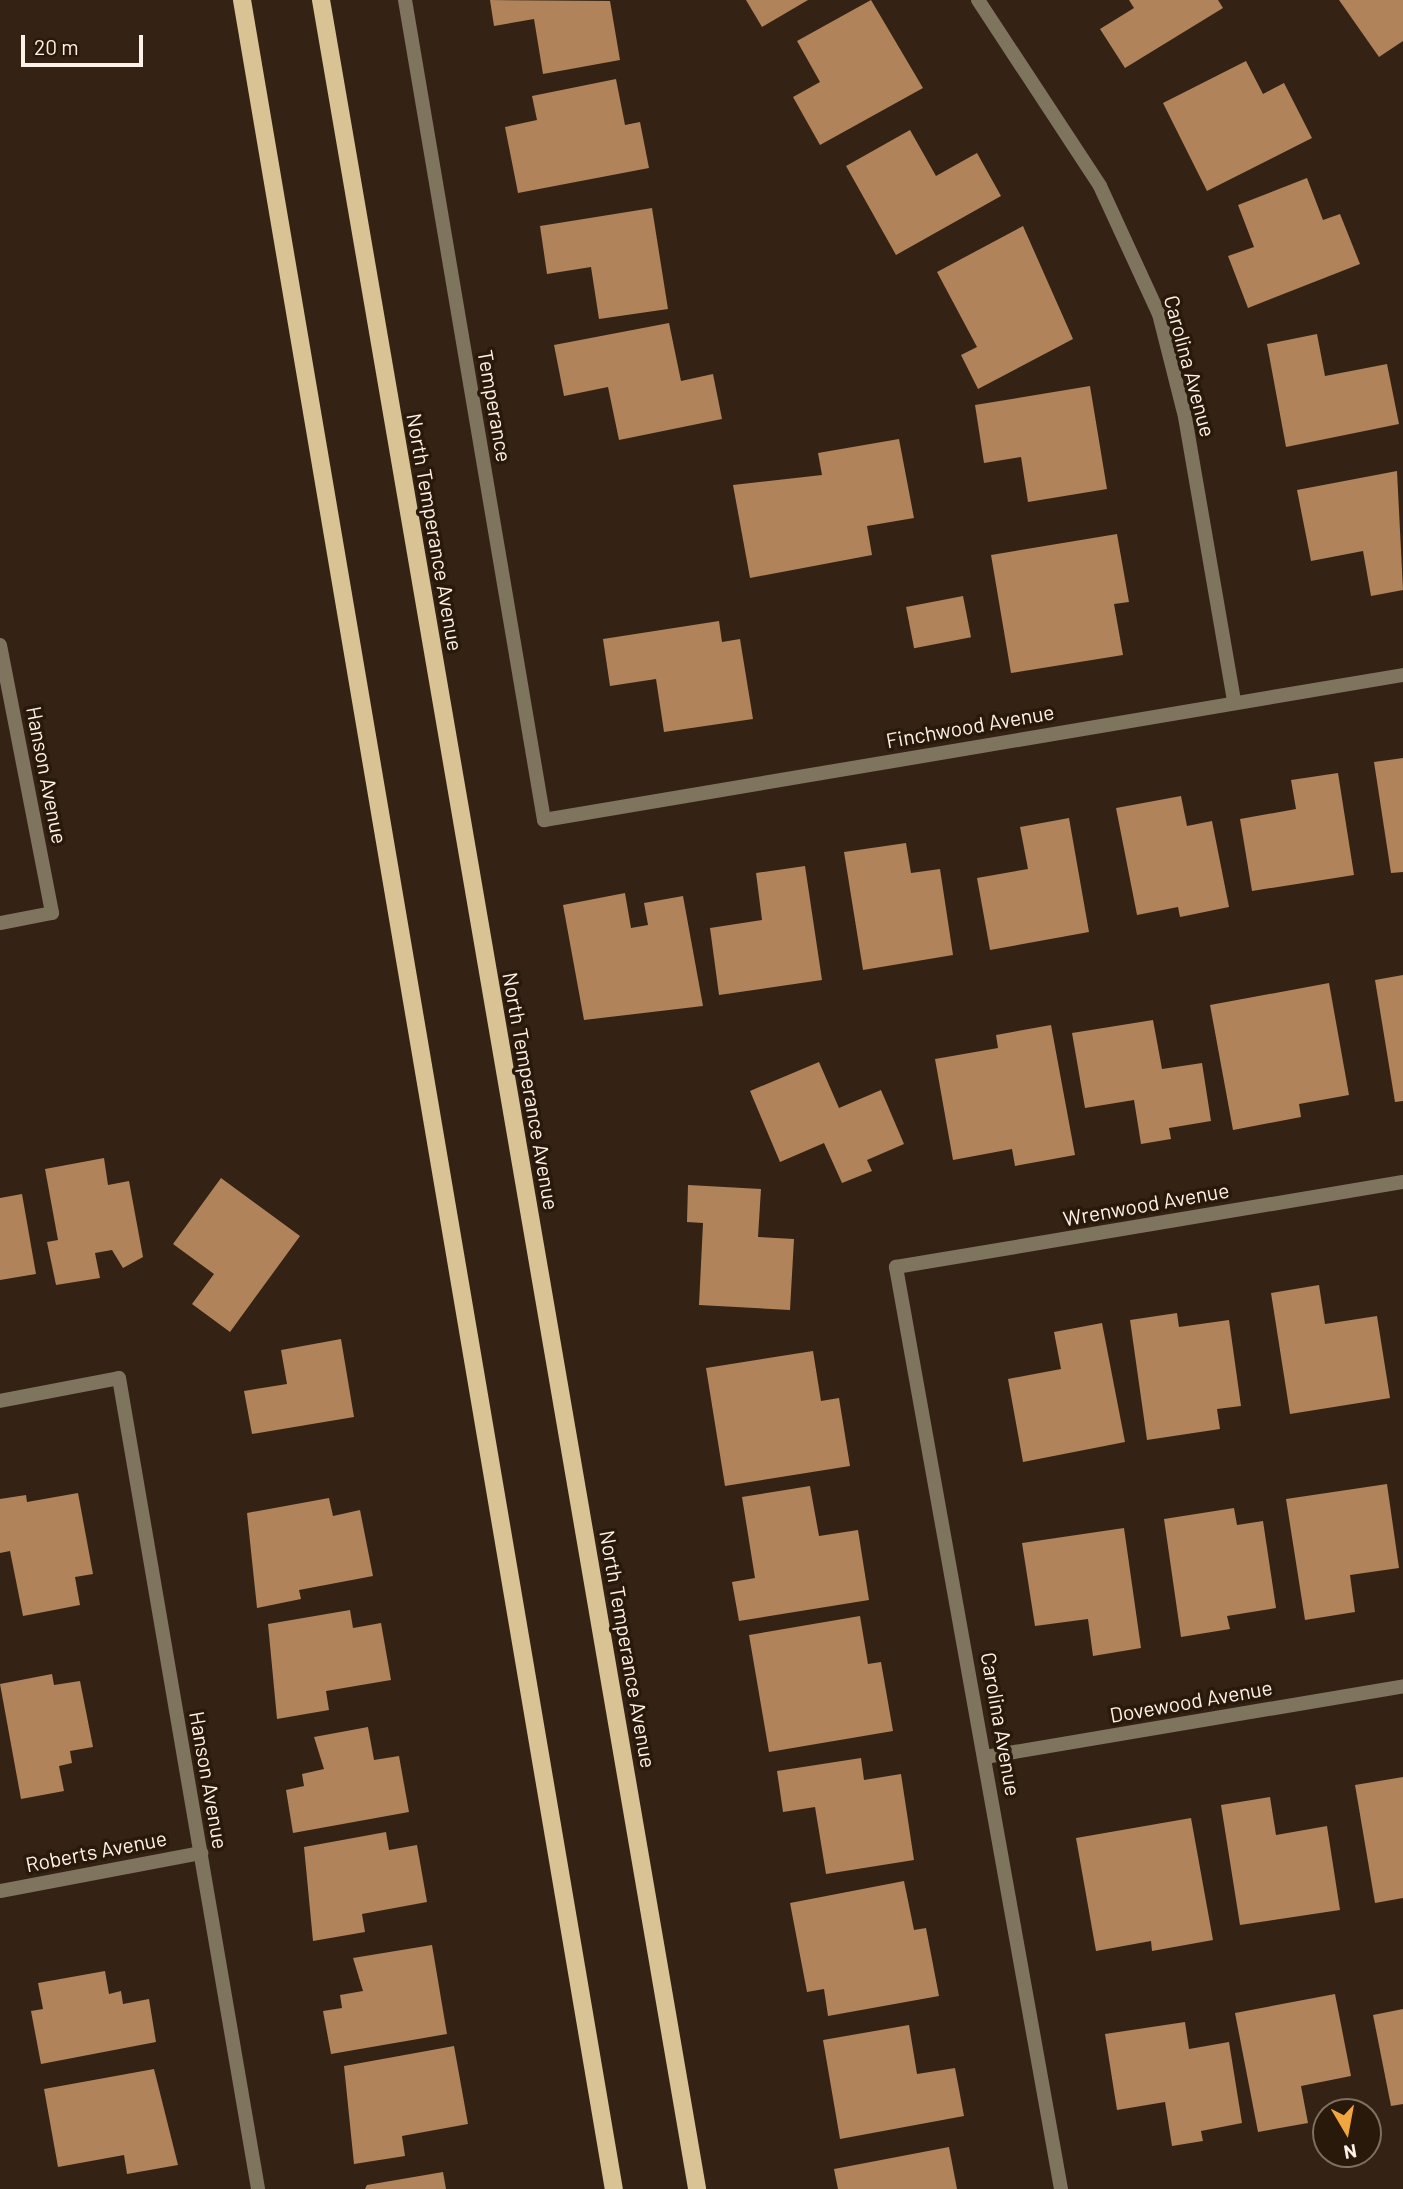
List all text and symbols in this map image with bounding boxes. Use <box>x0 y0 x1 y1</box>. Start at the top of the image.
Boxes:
scale bar <box>24 21 147 65</box>
text: 20 m <box>34 34 79 59</box>
street label: Carolina Avenue <box>1159 292 1221 440</box>
street label: Temperance <box>473 348 517 464</box>
street label: North Temperance Avenue <box>402 411 468 653</box>
street label: Finchwood Avenue <box>884 699 1056 753</box>
street label: Hanson Avenue <box>21 704 73 846</box>
street label: North Temperance Avenue <box>498 970 564 1212</box>
street label: Wrenwood Avenue <box>1061 1177 1231 1231</box>
street label: North Temperance Avenue <box>595 1528 661 1770</box>
street label: Carolina Avenue <box>976 1650 1026 1798</box>
street label: Dovewood Avenue <box>1108 1674 1274 1728</box>
street label: Hanson Avenue <box>184 1709 234 1851</box>
street label: Roberts Avenue <box>23 1825 169 1877</box>
north arrow <box>1312 2098 1382 2168</box>
text: N <box>1342 2140 1359 2165</box>

